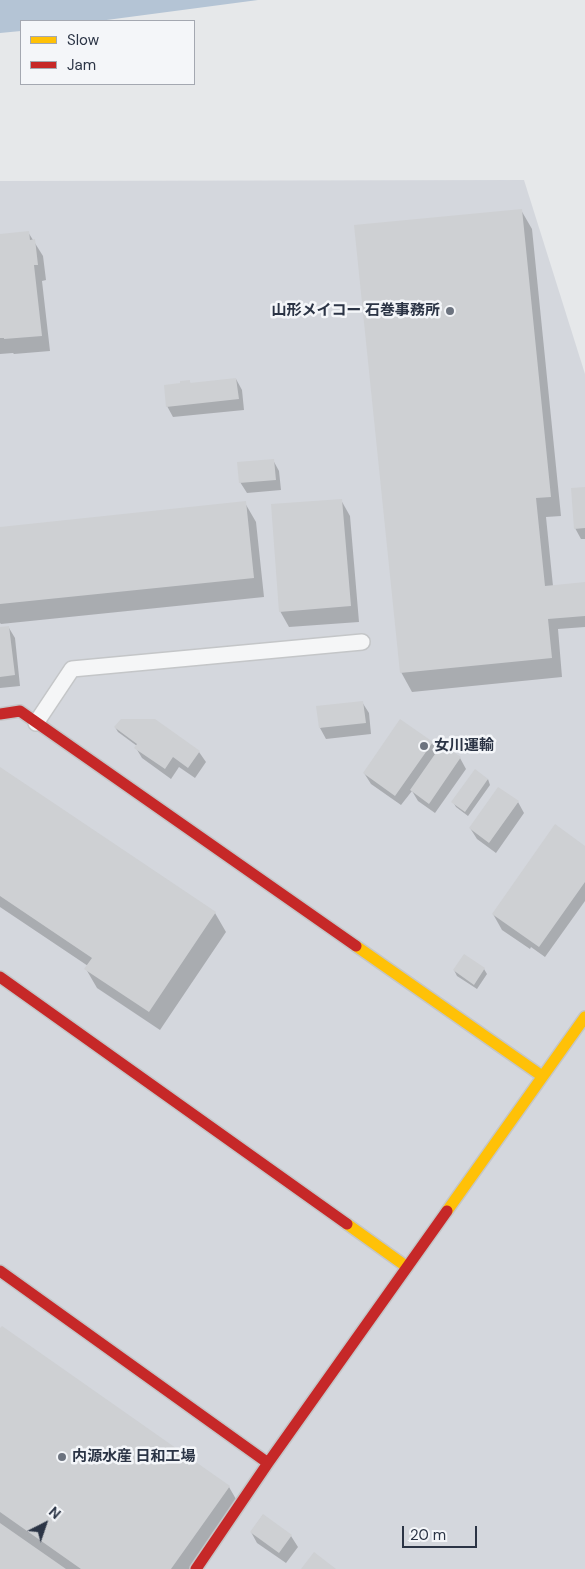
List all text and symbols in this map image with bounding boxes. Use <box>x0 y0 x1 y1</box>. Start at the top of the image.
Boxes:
legend <box>20 20 195 85</box>
text: Slow <box>67 30 99 50</box>
text: Jam <box>67 55 96 75</box>
place label: 山形メイコー 石巻事務所 <box>271 302 440 320</box>
marker: 山形メイコー 石巻事務所 <box>444 305 456 317</box>
place label: 女川運輸 <box>434 737 494 755</box>
marker: 女川運輸 <box>418 740 430 752</box>
place label: 内源水産 日和工場 <box>72 1448 196 1466</box>
marker: 内源水産 日和工場 <box>56 1451 68 1463</box>
north arrow <box>20 1499 70 1549</box>
text: N <box>45 1503 65 1523</box>
scale bar <box>405 1516 480 1548</box>
text: 20 m <box>410 1525 446 1545</box>

